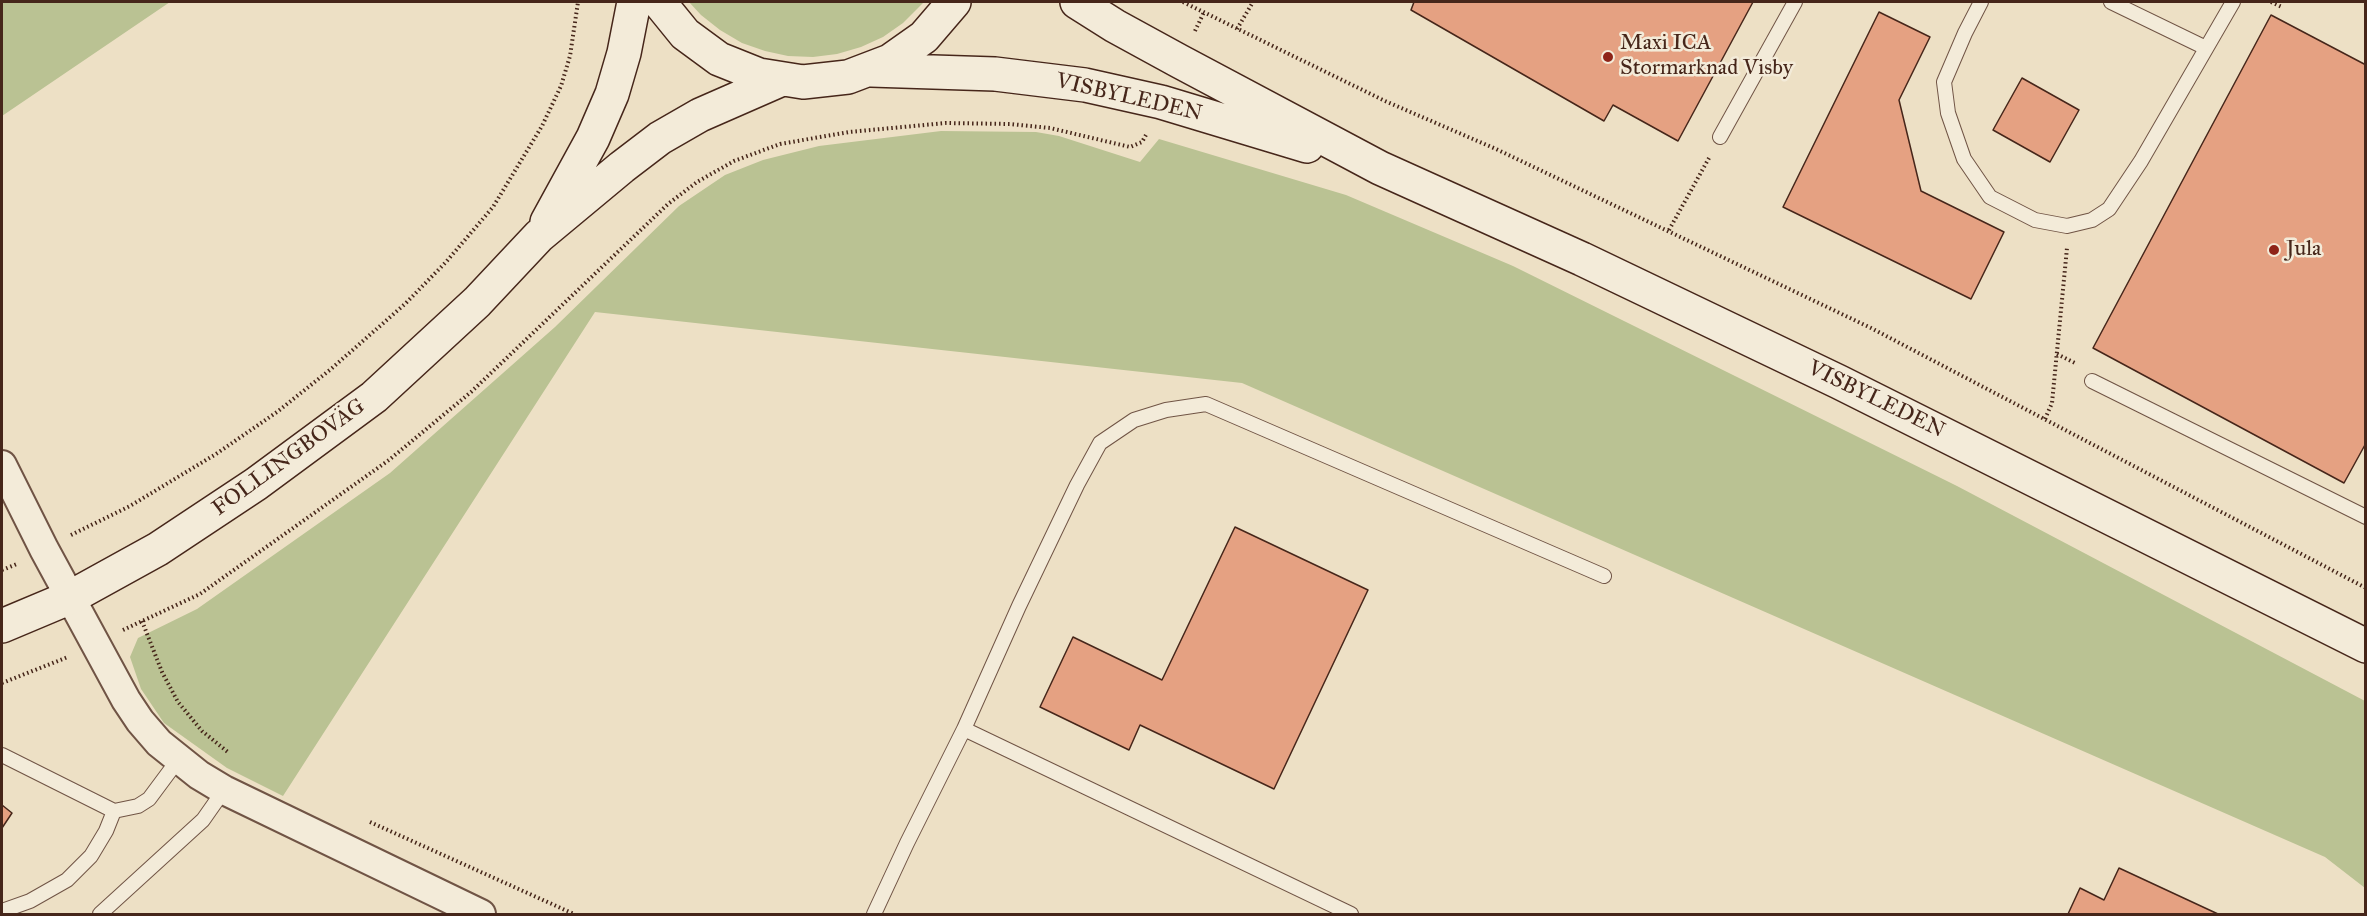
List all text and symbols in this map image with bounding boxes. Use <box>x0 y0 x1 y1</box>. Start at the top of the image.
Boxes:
place label: Maxi ICA Stormarknad Visby <box>1620 31 1793 82</box>
marker: Maxi ICA Stormarknad Visby <box>1601 50 1615 64</box>
street label: VISBYLEDEN <box>1053 68 1205 128</box>
place label: Jula <box>2286 237 2321 263</box>
marker: Jula <box>2267 243 2281 257</box>
street label: VISBYLEDEN <box>1803 355 1949 445</box>
street label: FOLLINGBOVÄG <box>207 394 371 522</box>

